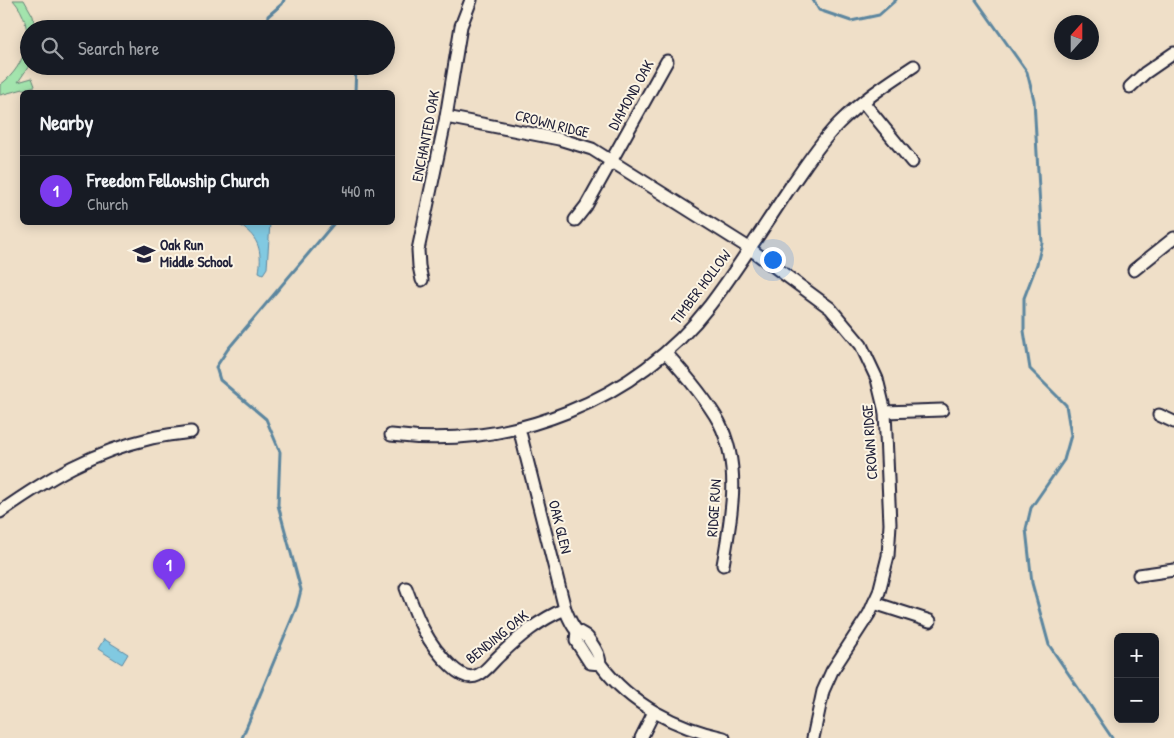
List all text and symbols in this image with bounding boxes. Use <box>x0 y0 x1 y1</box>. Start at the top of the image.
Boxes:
north arrow <box>1054 15 1099 60</box>
search box <box>20 20 395 75</box>
icon: search <box>38 34 66 62</box>
text: Search here <box>78 35 159 61</box>
street label: DIAMOND OAK <box>603 56 659 134</box>
street label: ENCHANTED OAK <box>406 88 445 184</box>
street label: CROWN RIDGE <box>513 104 592 143</box>
text: Nearby <box>40 108 93 137</box>
text: Freedom Fellowship Church <box>87 167 269 193</box>
text: 1 <box>53 180 59 202</box>
text: 440 m <box>341 180 375 202</box>
text: Church <box>87 193 128 215</box>
place label: Oak Run Middle School <box>160 234 233 272</box>
school or university icon: Oak Run Middle School <box>131 241 157 267</box>
street label: TIMBER HOLLOW <box>666 245 736 328</box>
your location <box>760 247 786 273</box>
street label: CROWN RIDGE <box>856 403 883 480</box>
street label: RIDGE RUN <box>701 478 726 538</box>
street label: OAK GLEN <box>544 498 577 556</box>
pin: 1 <box>153 549 185 590</box>
street label: BENDING OAK <box>461 605 533 668</box>
map controls <box>1114 633 1159 723</box>
button: + <box>1114 633 1159 678</box>
button: − <box>1114 678 1159 723</box>

